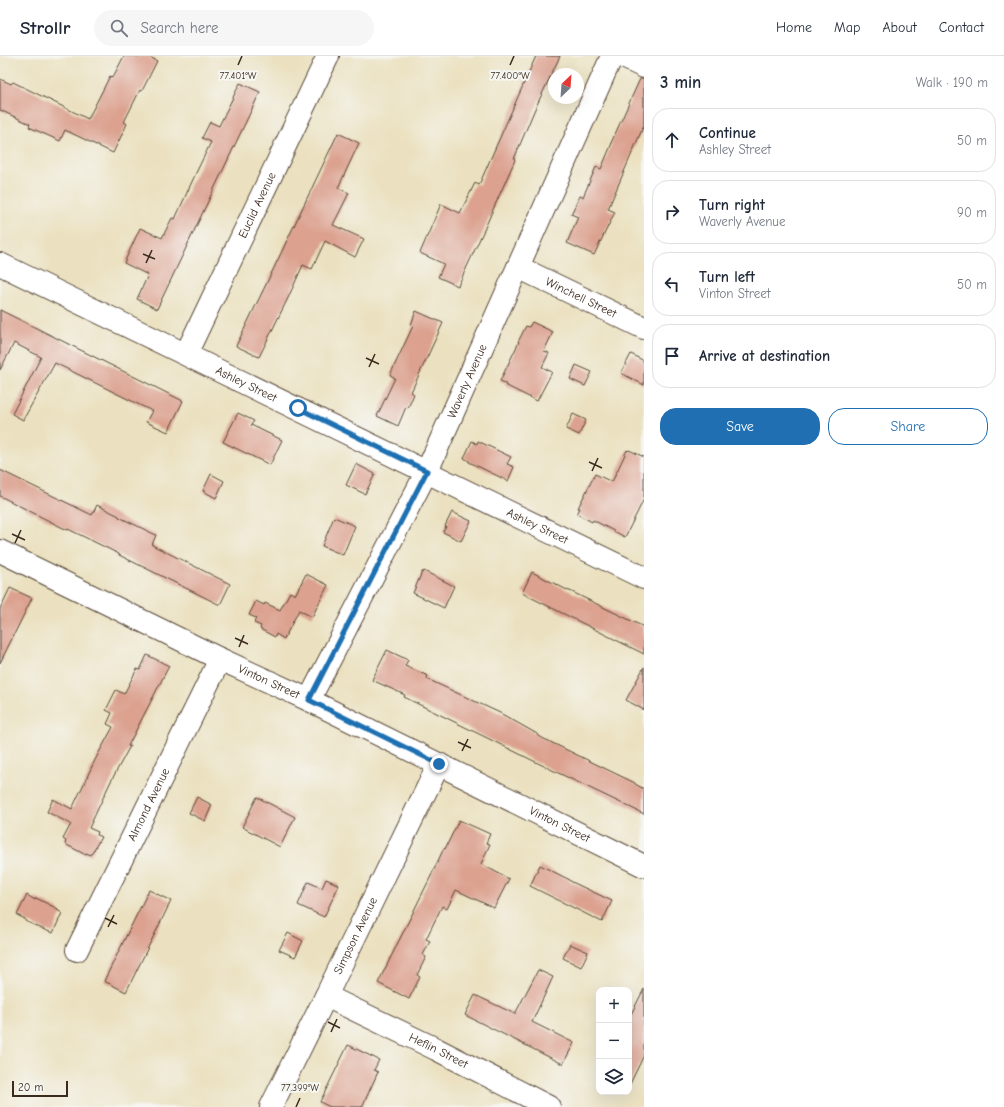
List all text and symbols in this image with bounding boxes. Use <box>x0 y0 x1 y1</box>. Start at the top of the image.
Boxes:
search box <box>94 10 374 46</box>
text: Strollr <box>20 17 70 39</box>
icon: search <box>108 17 130 39</box>
text: Search here <box>140 19 219 37</box>
text: Home <box>776 19 812 36</box>
text: Map <box>834 19 860 36</box>
text: About <box>882 19 917 36</box>
text: Contact <box>939 19 984 36</box>
north arrow <box>548 68 584 104</box>
text: 77.401°W <box>219 70 257 82</box>
text: 77.400°W <box>490 70 530 82</box>
text: 3 min <box>660 73 701 92</box>
text: Walk · 190 m <box>916 75 988 90</box>
text: Continue <box>699 124 756 142</box>
icon: ahead <box>661 129 683 151</box>
text: 50 m <box>957 133 987 148</box>
text: Ashley Street <box>699 142 771 157</box>
street label: Euclid Avenue <box>235 170 279 240</box>
text: Turn right <box>699 196 765 214</box>
icon: right <box>661 201 683 223</box>
text: 90 m <box>957 205 987 220</box>
text: Waverly Avenue <box>699 214 786 229</box>
text: Turn left <box>699 268 755 286</box>
icon: left <box>661 273 683 295</box>
street label: Winchell Street <box>543 274 619 321</box>
text: 50 m <box>957 277 987 292</box>
text: Vinton Street <box>699 286 770 301</box>
street label: Waverly Avenue <box>444 342 490 421</box>
icon: arrive <box>661 345 683 367</box>
text: Arrive at destination <box>699 347 830 365</box>
street label: Ashley Street <box>213 363 280 405</box>
route start <box>289 399 307 417</box>
button: Save <box>660 408 820 445</box>
button: Share <box>828 408 988 445</box>
street label: Ashley Street <box>505 505 571 547</box>
street label: Vinton Street <box>236 661 302 702</box>
route end <box>430 755 448 773</box>
street label: Almond Avenue <box>125 766 172 843</box>
street label: Vinton Street <box>527 803 593 845</box>
street label: Simpson Avenue <box>331 895 380 977</box>
map controls <box>596 987 632 1095</box>
button: + <box>596 987 632 1023</box>
button: − <box>596 1023 632 1059</box>
street label: Heflin Street <box>407 1030 471 1071</box>
button: layers <box>596 1059 632 1095</box>
scale bar <box>12 1079 68 1098</box>
text: 20 m <box>18 1081 43 1094</box>
text: 77.399°W <box>281 1082 319 1094</box>

